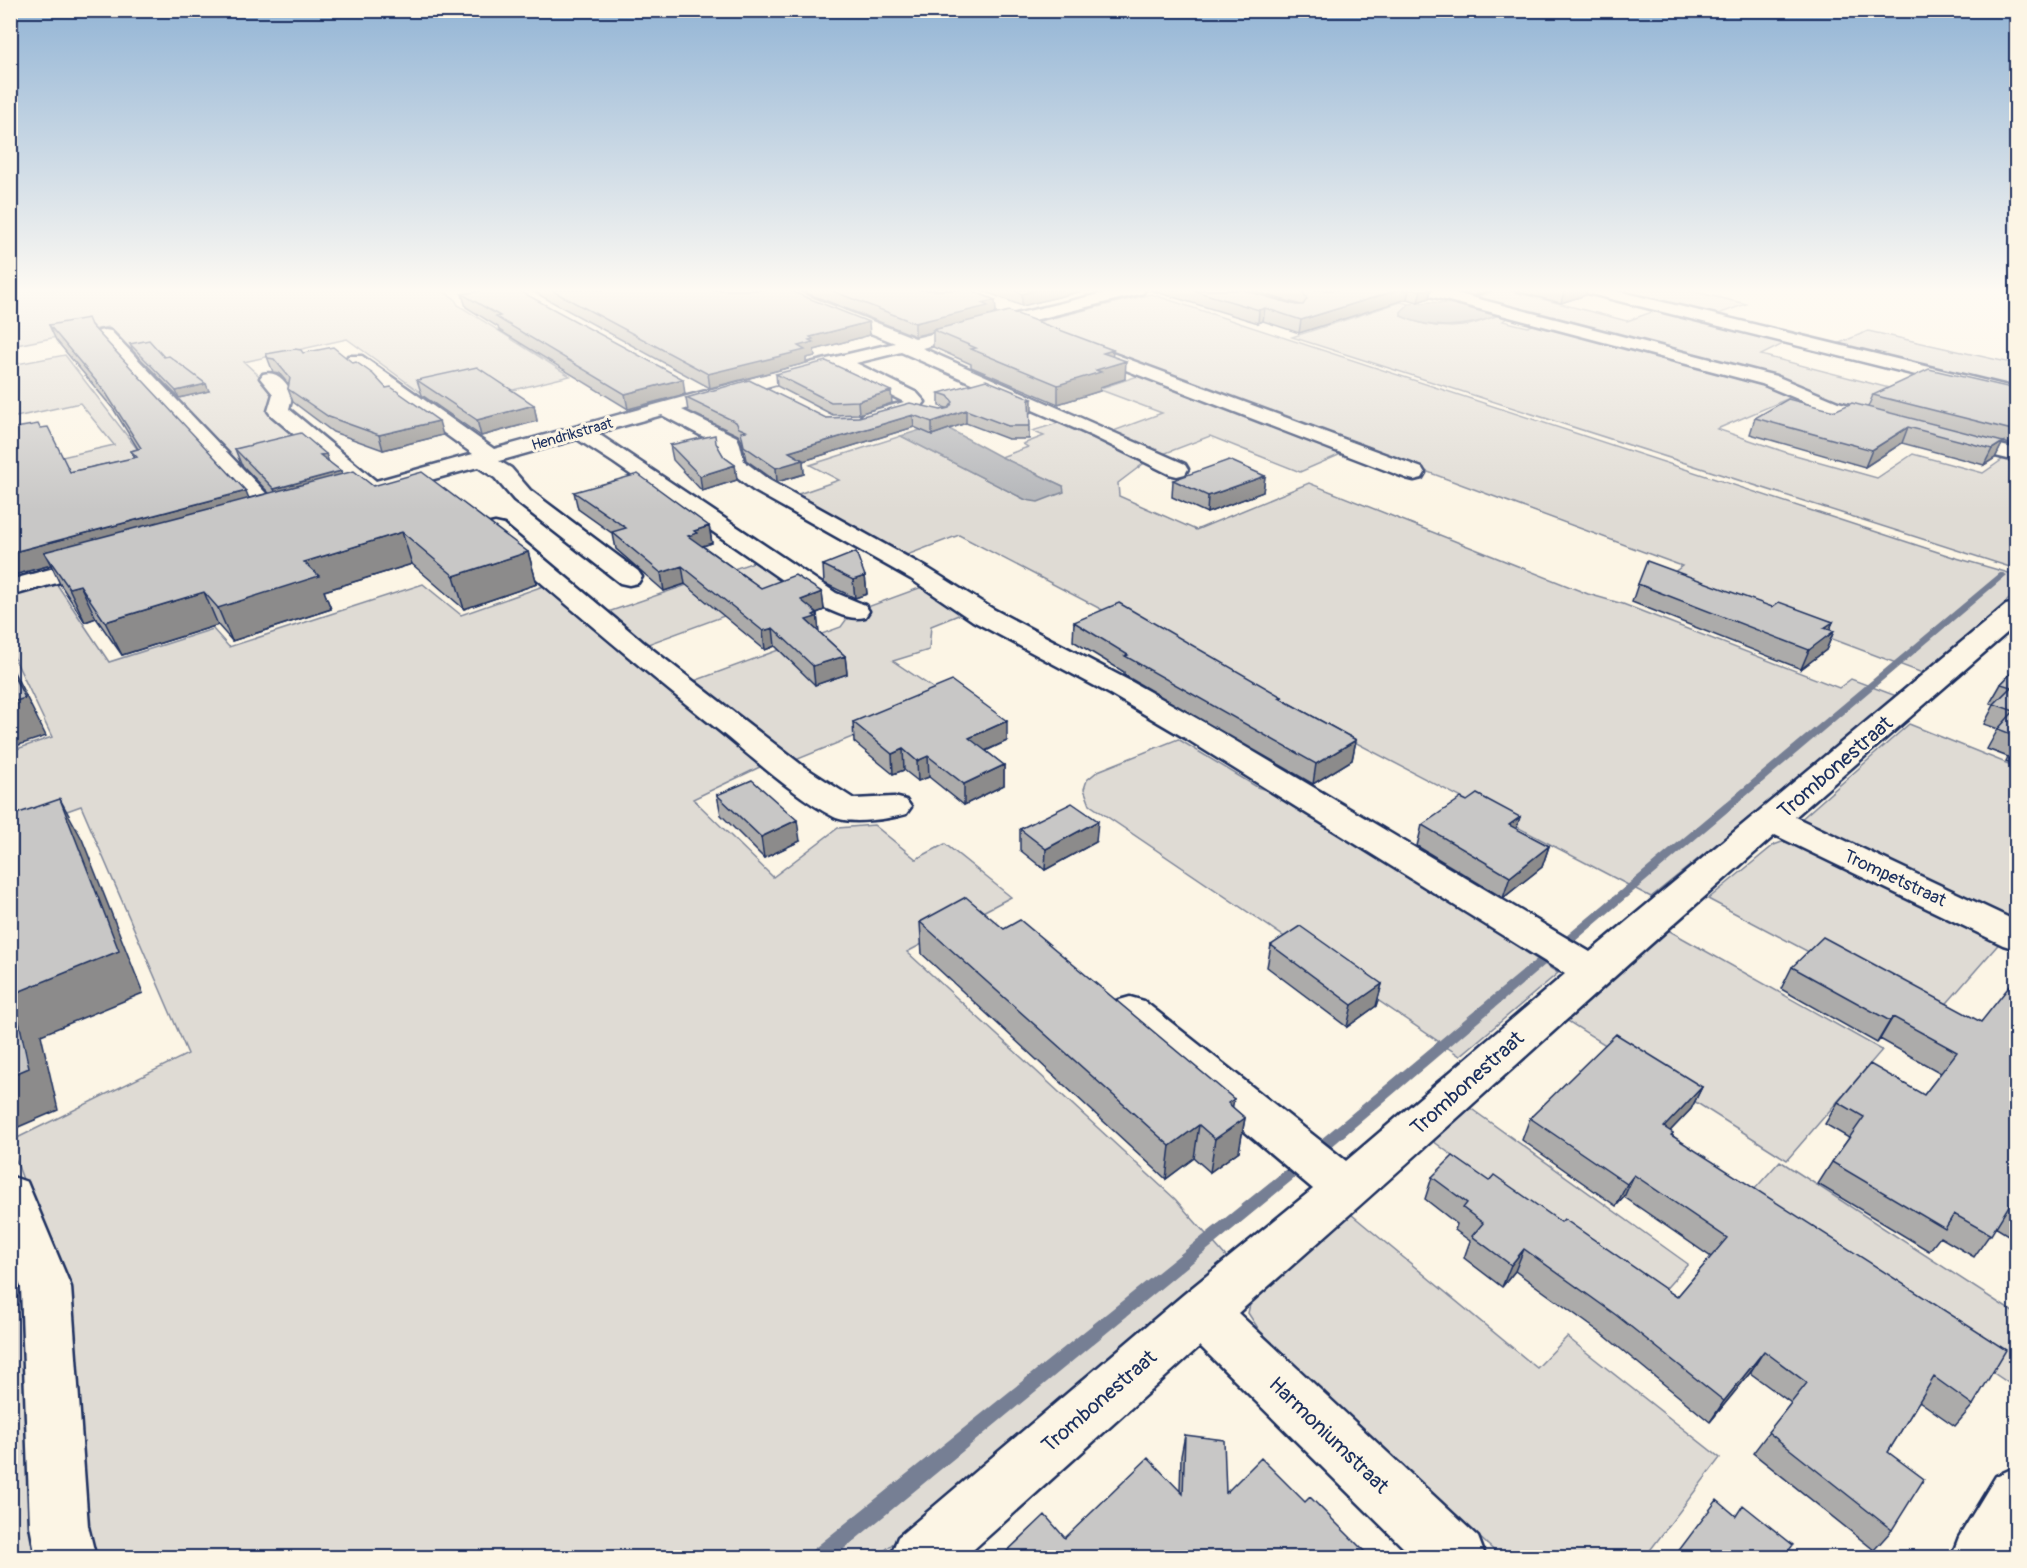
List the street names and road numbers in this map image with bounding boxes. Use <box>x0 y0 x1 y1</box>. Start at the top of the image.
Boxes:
street label: Hendrikstraat <box>529 414 616 455</box>
street label: Trombonestraat <box>1772 710 1899 825</box>
street label: Trompetstraat <box>1840 845 1950 913</box>
street label: Trombonestraat <box>1405 1025 1530 1141</box>
street label: Trombonestraat <box>1036 1344 1163 1459</box>
street label: Harmoniumstraat <box>1263 1371 1395 1500</box>

